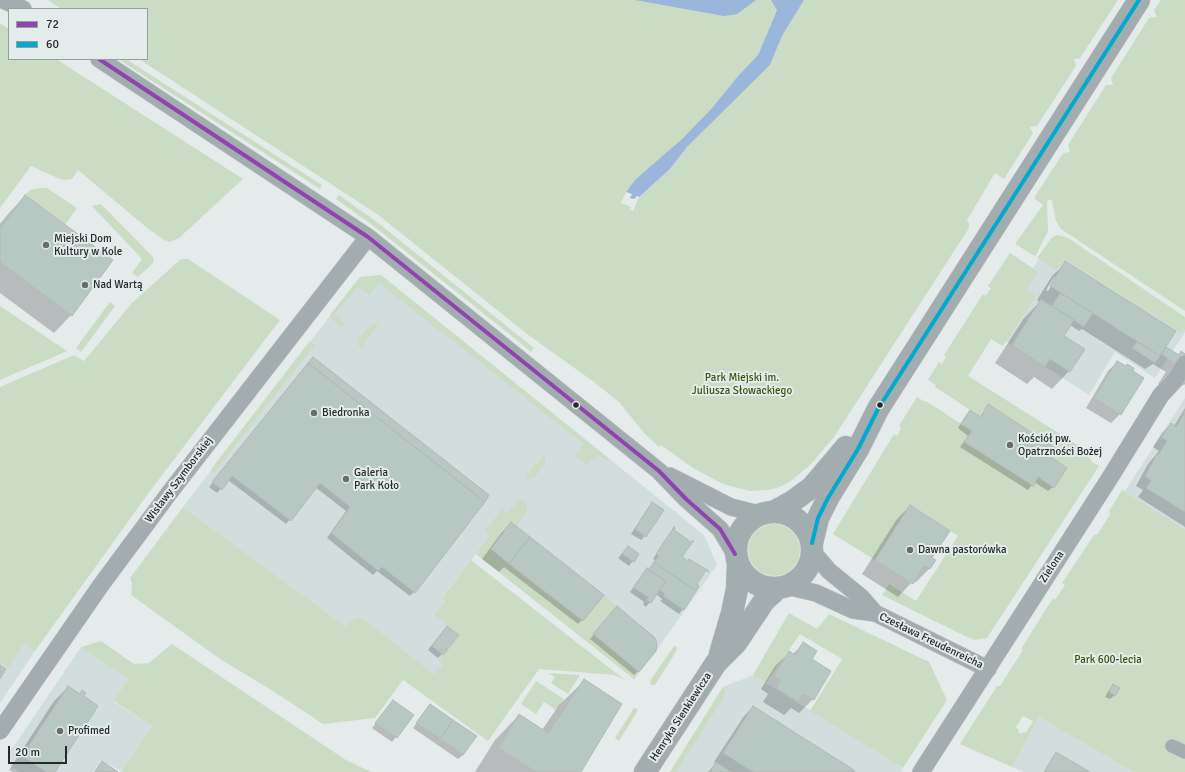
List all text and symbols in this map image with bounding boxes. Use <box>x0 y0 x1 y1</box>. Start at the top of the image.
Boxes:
legend <box>8 8 148 60</box>
text: 72 <box>46 17 59 32</box>
text: 60 <box>46 37 59 52</box>
place label: Miejski Dom Kultury w Kole <box>54 232 122 258</box>
marker: Miejski Dom Kultury w Kole <box>41 240 51 250</box>
place label: Nad Wartą <box>93 278 143 292</box>
marker: Nad Wartą <box>80 280 90 290</box>
park label: Park Miejski im. Juliusza Słowackiego <box>692 371 792 397</box>
unlabelled marker <box>571 400 581 410</box>
unlabelled marker <box>875 400 885 410</box>
place label: Biedronka <box>322 406 370 420</box>
marker: Biedronka <box>309 408 319 418</box>
place label: Kościół pw. Opatrzności Bożej <box>1018 432 1102 458</box>
street label: Wisławy Szymborskiej <box>142 434 216 526</box>
marker: Kościół pw. Opatrzności Bożej <box>1005 440 1015 450</box>
place label: Galeria Park Koło <box>354 466 399 492</box>
marker: Galeria Park Koło <box>341 474 351 484</box>
place label: Dawna pastorówka <box>918 543 1007 557</box>
marker: Dawna pastorówka <box>905 545 915 555</box>
street label: Zielona <box>1037 549 1067 585</box>
street label: Czesława Freudenreicha <box>877 610 985 672</box>
park label: Park 600-lecia <box>1074 653 1142 667</box>
street label: Henryka Sienkiewicza <box>647 670 715 764</box>
place label: Profimed <box>68 724 110 738</box>
marker: Profimed <box>55 726 65 736</box>
scale bar <box>10 738 69 764</box>
text: 20 m <box>15 745 40 760</box>

